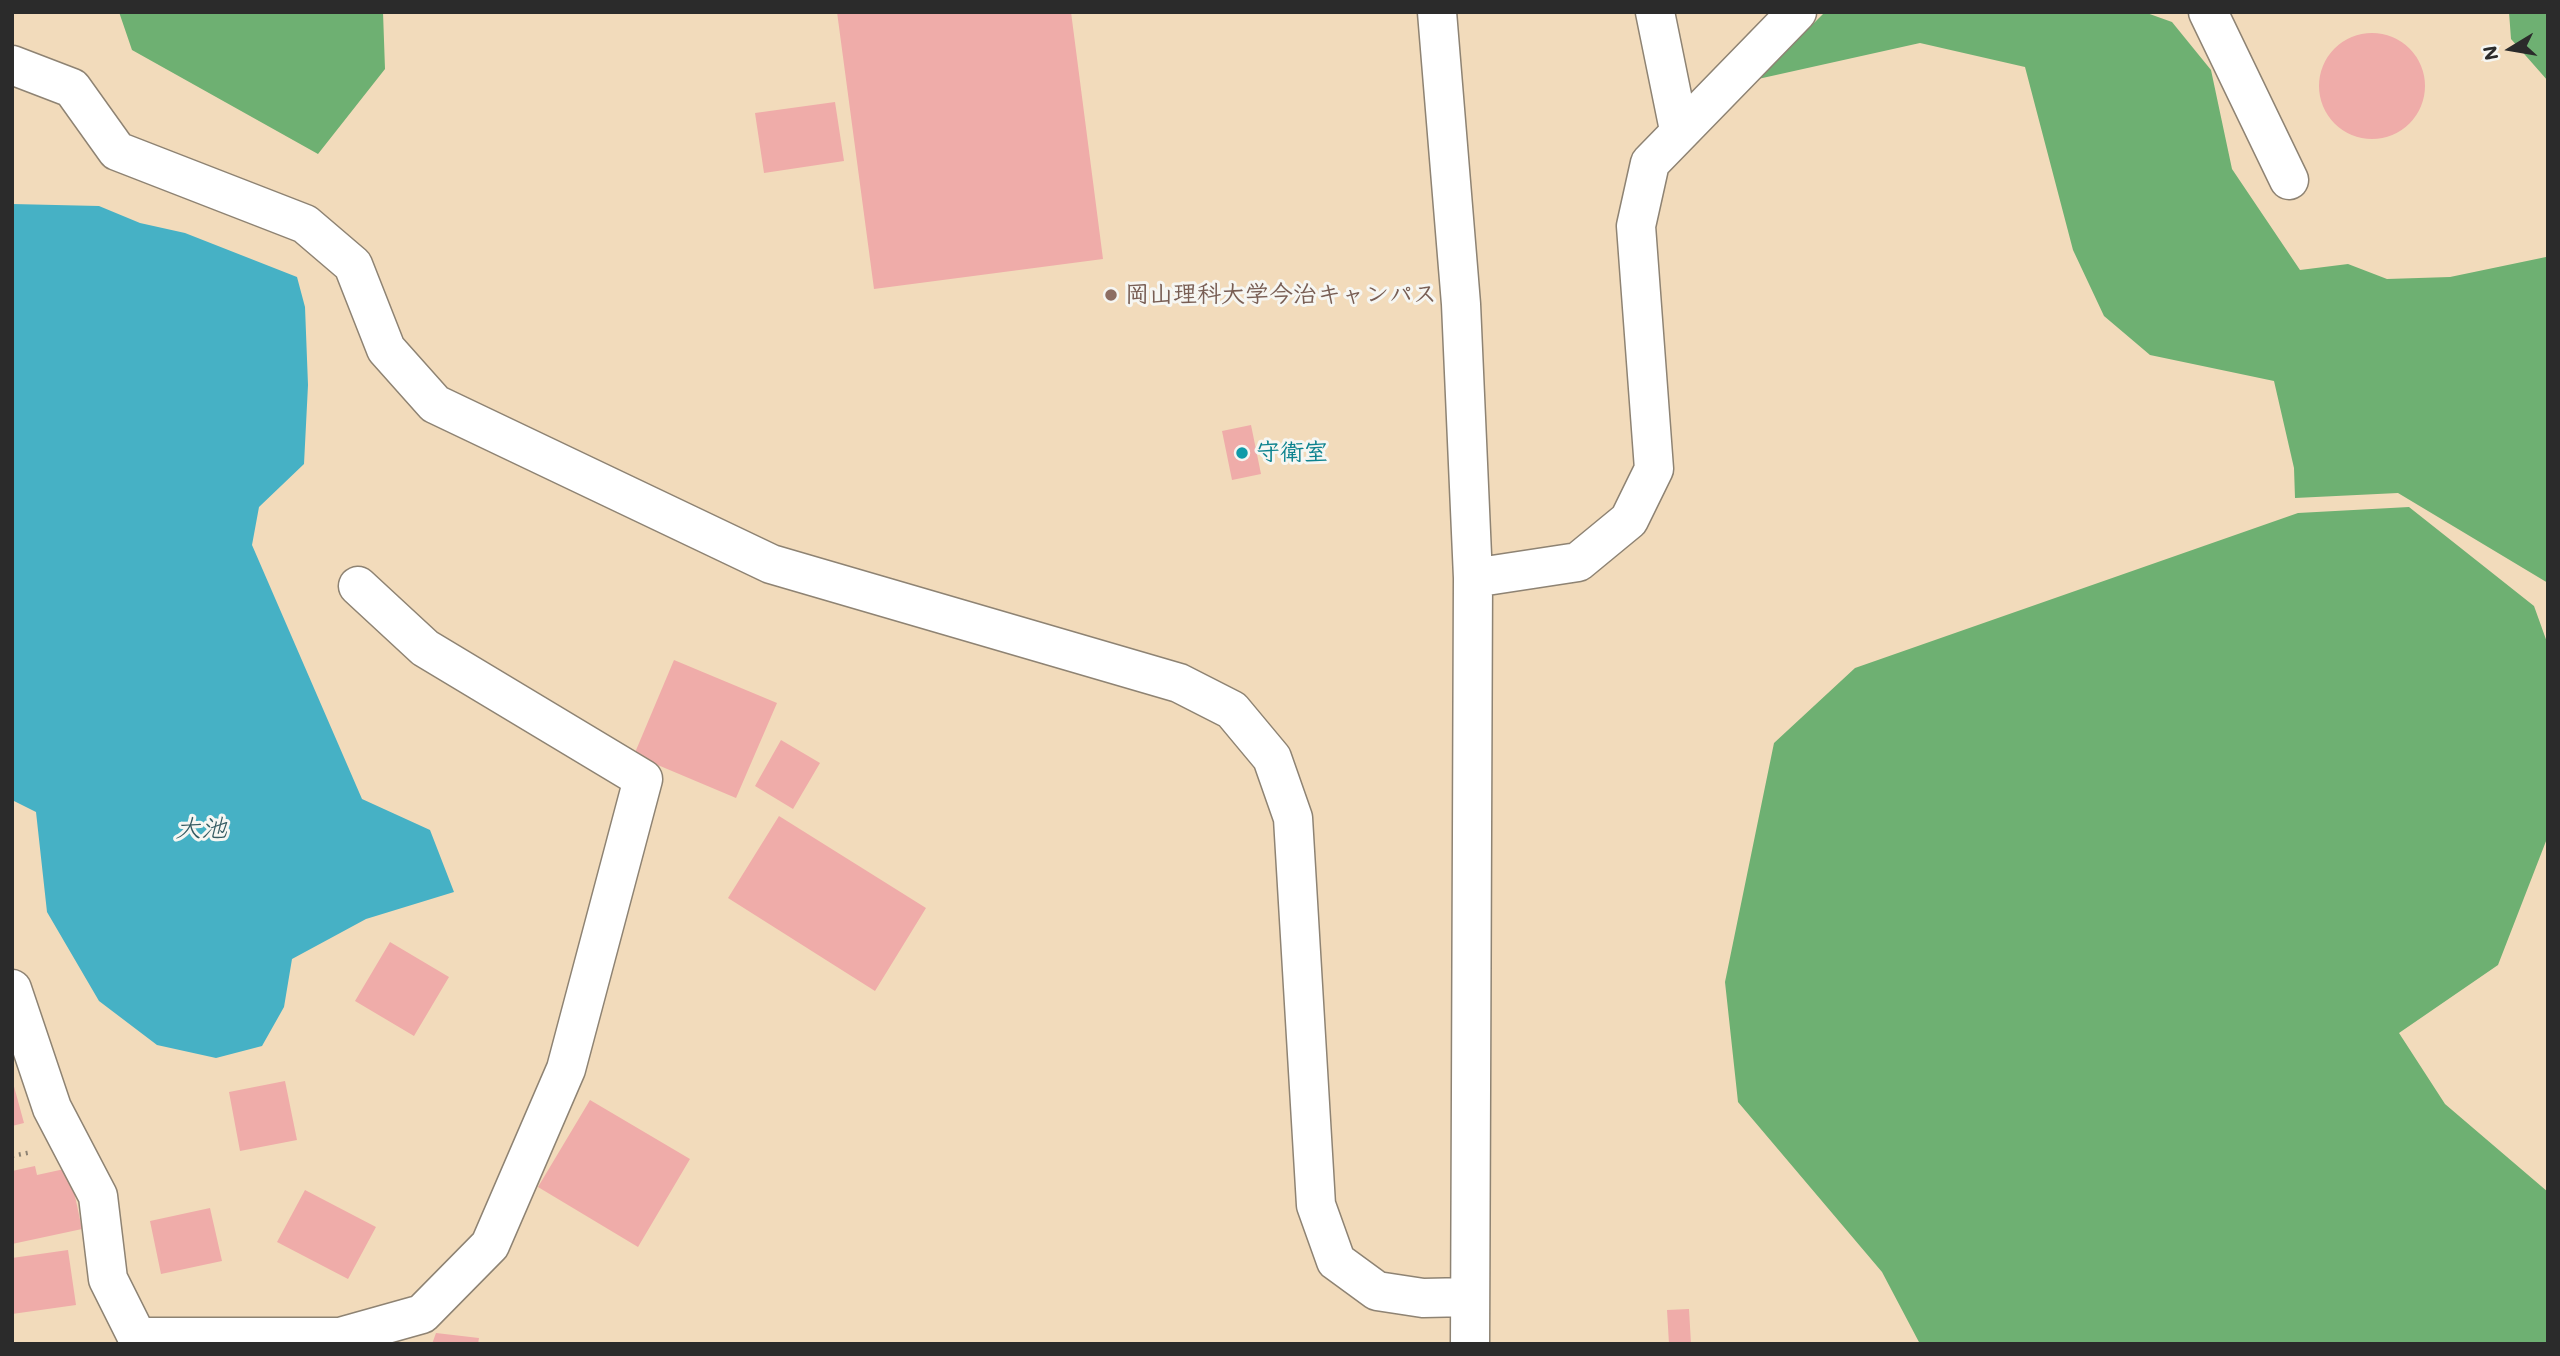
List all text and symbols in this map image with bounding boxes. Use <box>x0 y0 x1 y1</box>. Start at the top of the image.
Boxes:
north arrow <box>2476 14 2546 84</box>
text: N <box>2476 44 2504 63</box>
place label: 岡山理科大学今治キャンパス <box>1125 281 1437 309</box>
marker: 岡山理科大学今治キャンパス <box>1103 287 1119 303</box>
place label: 守衛室 <box>1256 439 1328 467</box>
marker: 守衛室 <box>1234 445 1250 461</box>
water label: 大池 <box>175 813 227 845</box>

